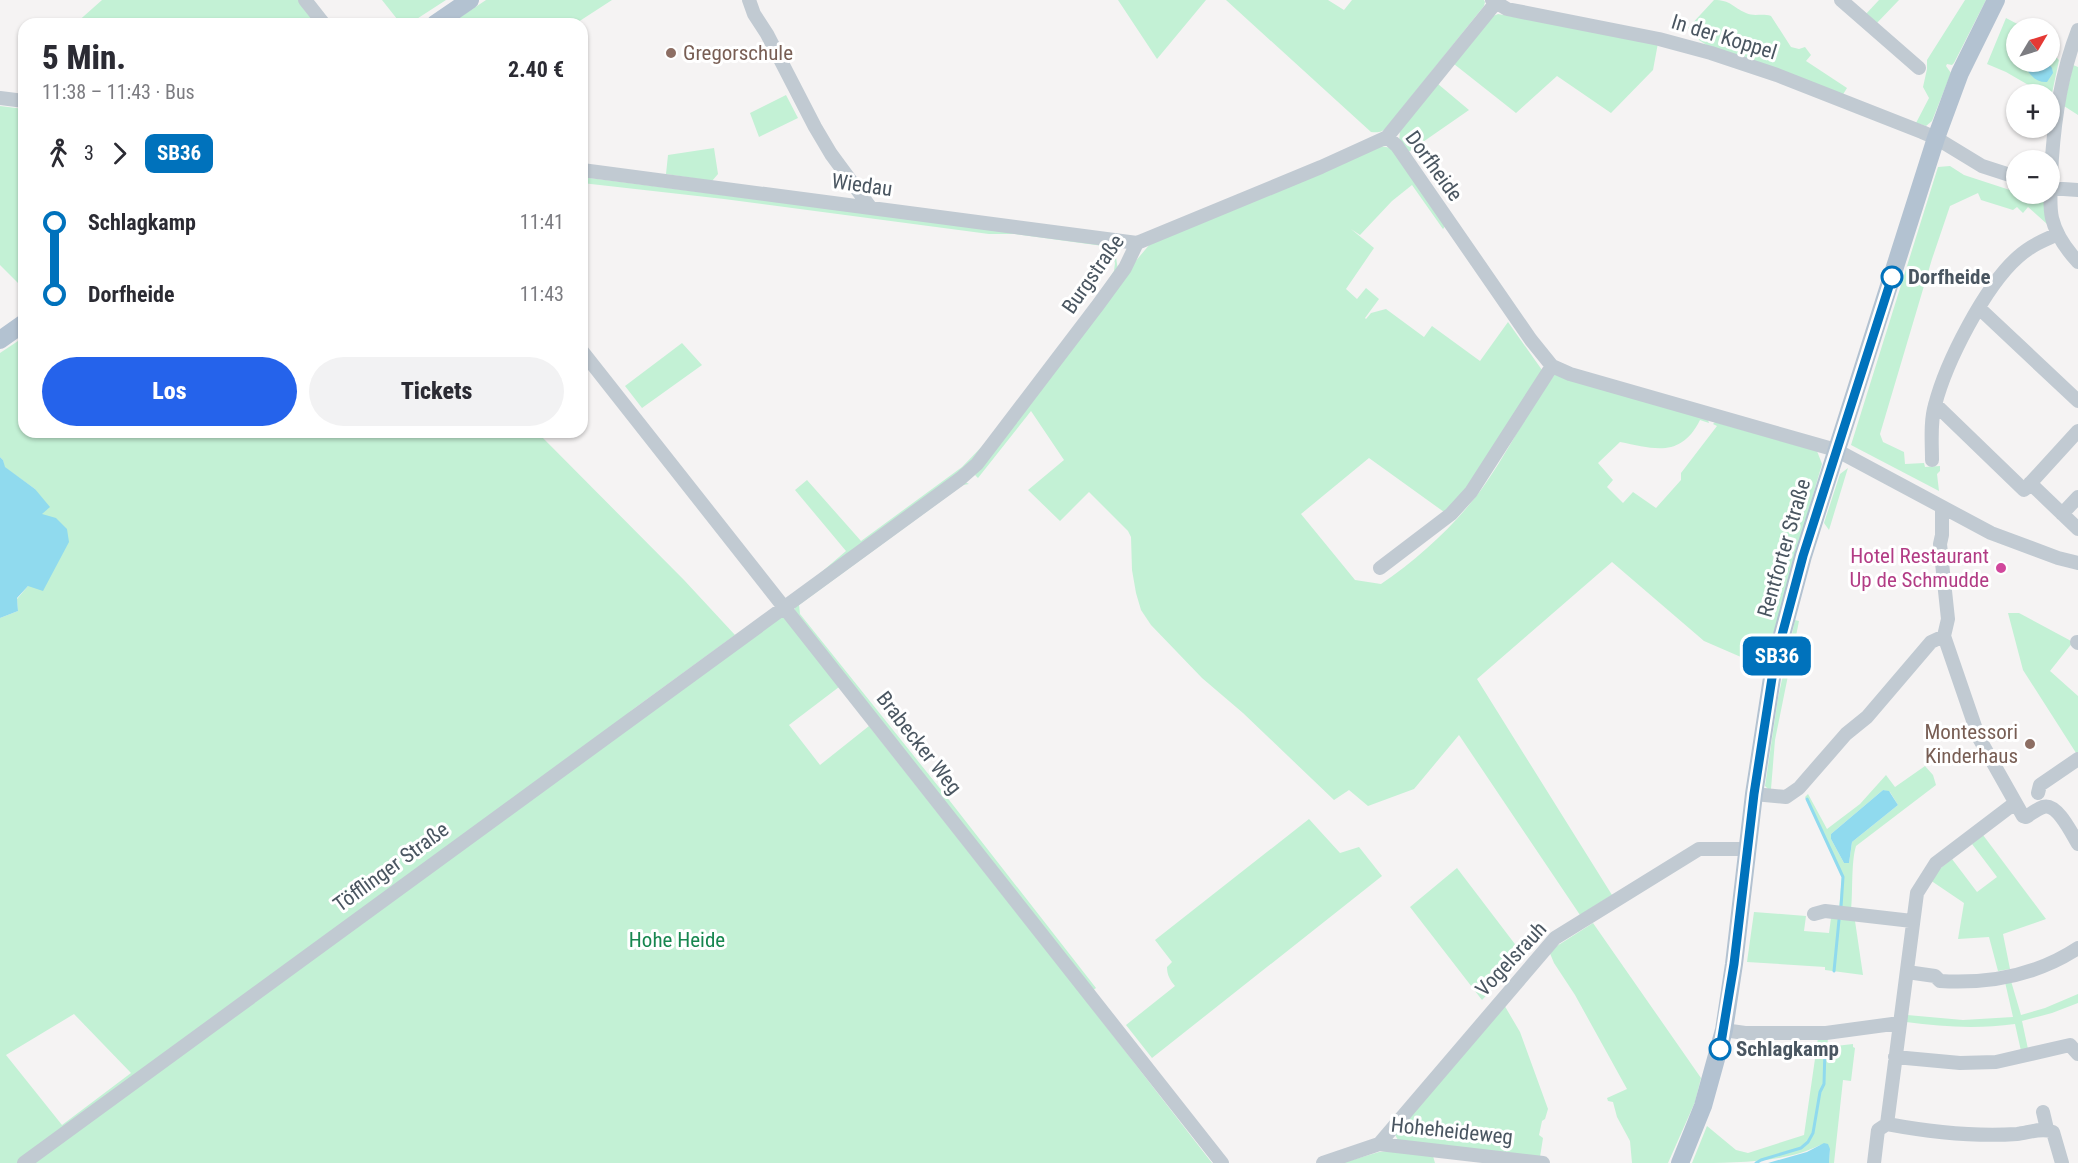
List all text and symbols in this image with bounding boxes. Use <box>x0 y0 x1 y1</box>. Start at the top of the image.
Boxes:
street label: In der Koppel <box>1668 10 1780 64</box>
north arrow <box>2006 18 2060 72</box>
map controls <box>2006 18 2060 204</box>
text: 5 Min. <box>42 38 126 77</box>
place label: Gregorschule <box>683 41 793 65</box>
marker: Gregorschule <box>664 46 678 60</box>
text: 2.40 € <box>508 57 564 82</box>
text: 11:38 – 11:43 · Bus <box>42 80 195 104</box>
button: + <box>2006 84 2060 138</box>
street label: Dorfheide <box>1401 126 1468 206</box>
icon: walk <box>42 137 75 170</box>
icon: forward <box>103 137 136 170</box>
text: 3 <box>84 141 94 165</box>
text: SB36 <box>157 141 201 165</box>
button: − <box>2006 150 2060 204</box>
street label: Wiedau <box>830 169 894 201</box>
text: Schlagkamp <box>88 210 196 235</box>
text: 11:41 <box>520 210 564 234</box>
street label: Burgstraße <box>1057 230 1129 318</box>
place label: Dorfheide <box>1908 265 1991 289</box>
marker: Dorfheide <box>1881 266 1903 288</box>
text: Dorfheide <box>88 282 174 307</box>
text: 11:43 <box>520 282 564 306</box>
button: Los <box>42 357 297 426</box>
button: Tickets <box>309 357 564 426</box>
street label: Rentforter Straße <box>1753 476 1815 620</box>
place label: Hotel Restaurant Up de Schmudde <box>1850 544 1989 592</box>
marker: Hotel Restaurant Up de Schmudde <box>1994 561 2008 575</box>
line badge: SB36 <box>1735 636 1819 676</box>
text: SB36 <box>1755 644 1799 668</box>
street label: Brabecker Weg <box>871 687 967 799</box>
place label: Montessori Kinderhaus <box>1924 720 2018 768</box>
marker: Montessori Kinderhaus <box>2023 737 2037 751</box>
street label: Töfflinger Straße <box>329 817 453 917</box>
street label: Vogelsrauh <box>1471 917 1551 1001</box>
park label: Hohe Heide <box>629 928 725 952</box>
place label: Schlagkamp <box>1736 1037 1839 1061</box>
marker: Schlagkamp <box>1709 1038 1731 1060</box>
street label: Hoheheideweg <box>1390 1113 1514 1149</box>

